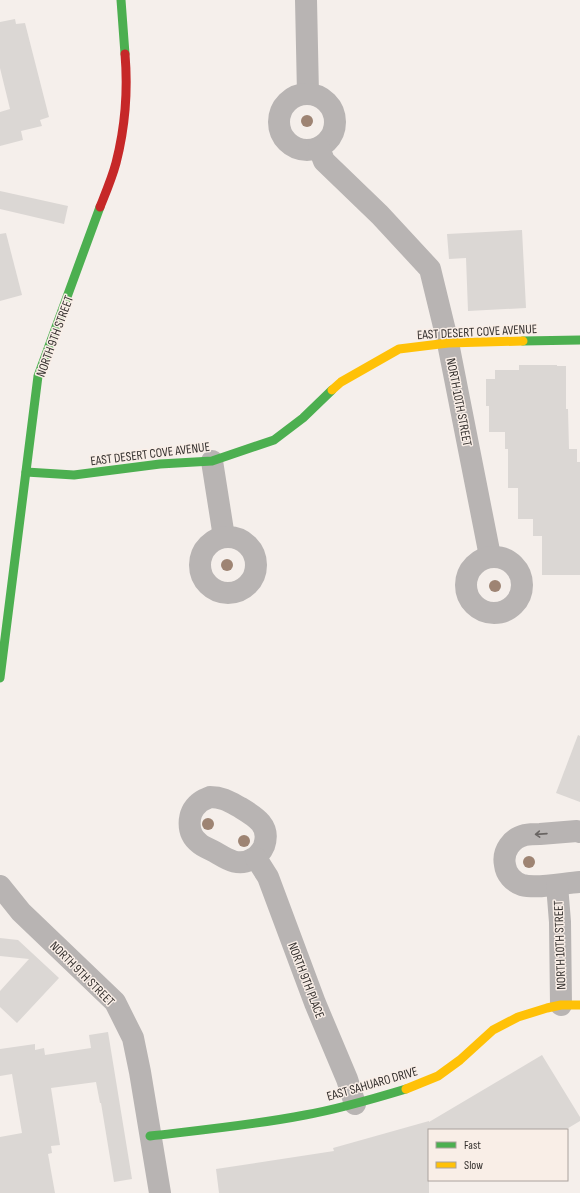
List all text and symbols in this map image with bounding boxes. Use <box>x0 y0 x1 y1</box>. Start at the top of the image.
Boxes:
street label: NORTH 9TH STREET <box>33 294 77 379</box>
street label: EAST DESERT COVE AVENUE <box>417 321 537 343</box>
street label: NORTH 10TH STREET <box>443 357 475 448</box>
street label: EAST DESERT COVE AVENUE <box>90 439 211 469</box>
one-way arrow <box>535 830 548 837</box>
street label: NORTH 10TH STREET <box>550 900 570 990</box>
street label: NORTH 9TH STREET <box>46 938 118 1010</box>
street label: NORTH 9TH PLACE <box>284 940 328 1021</box>
street label: EAST SAHUARO DRIVE <box>325 1063 420 1105</box>
legend <box>428 1129 568 1181</box>
text: Fast <box>464 1138 481 1153</box>
text: Slow <box>464 1158 483 1173</box>

